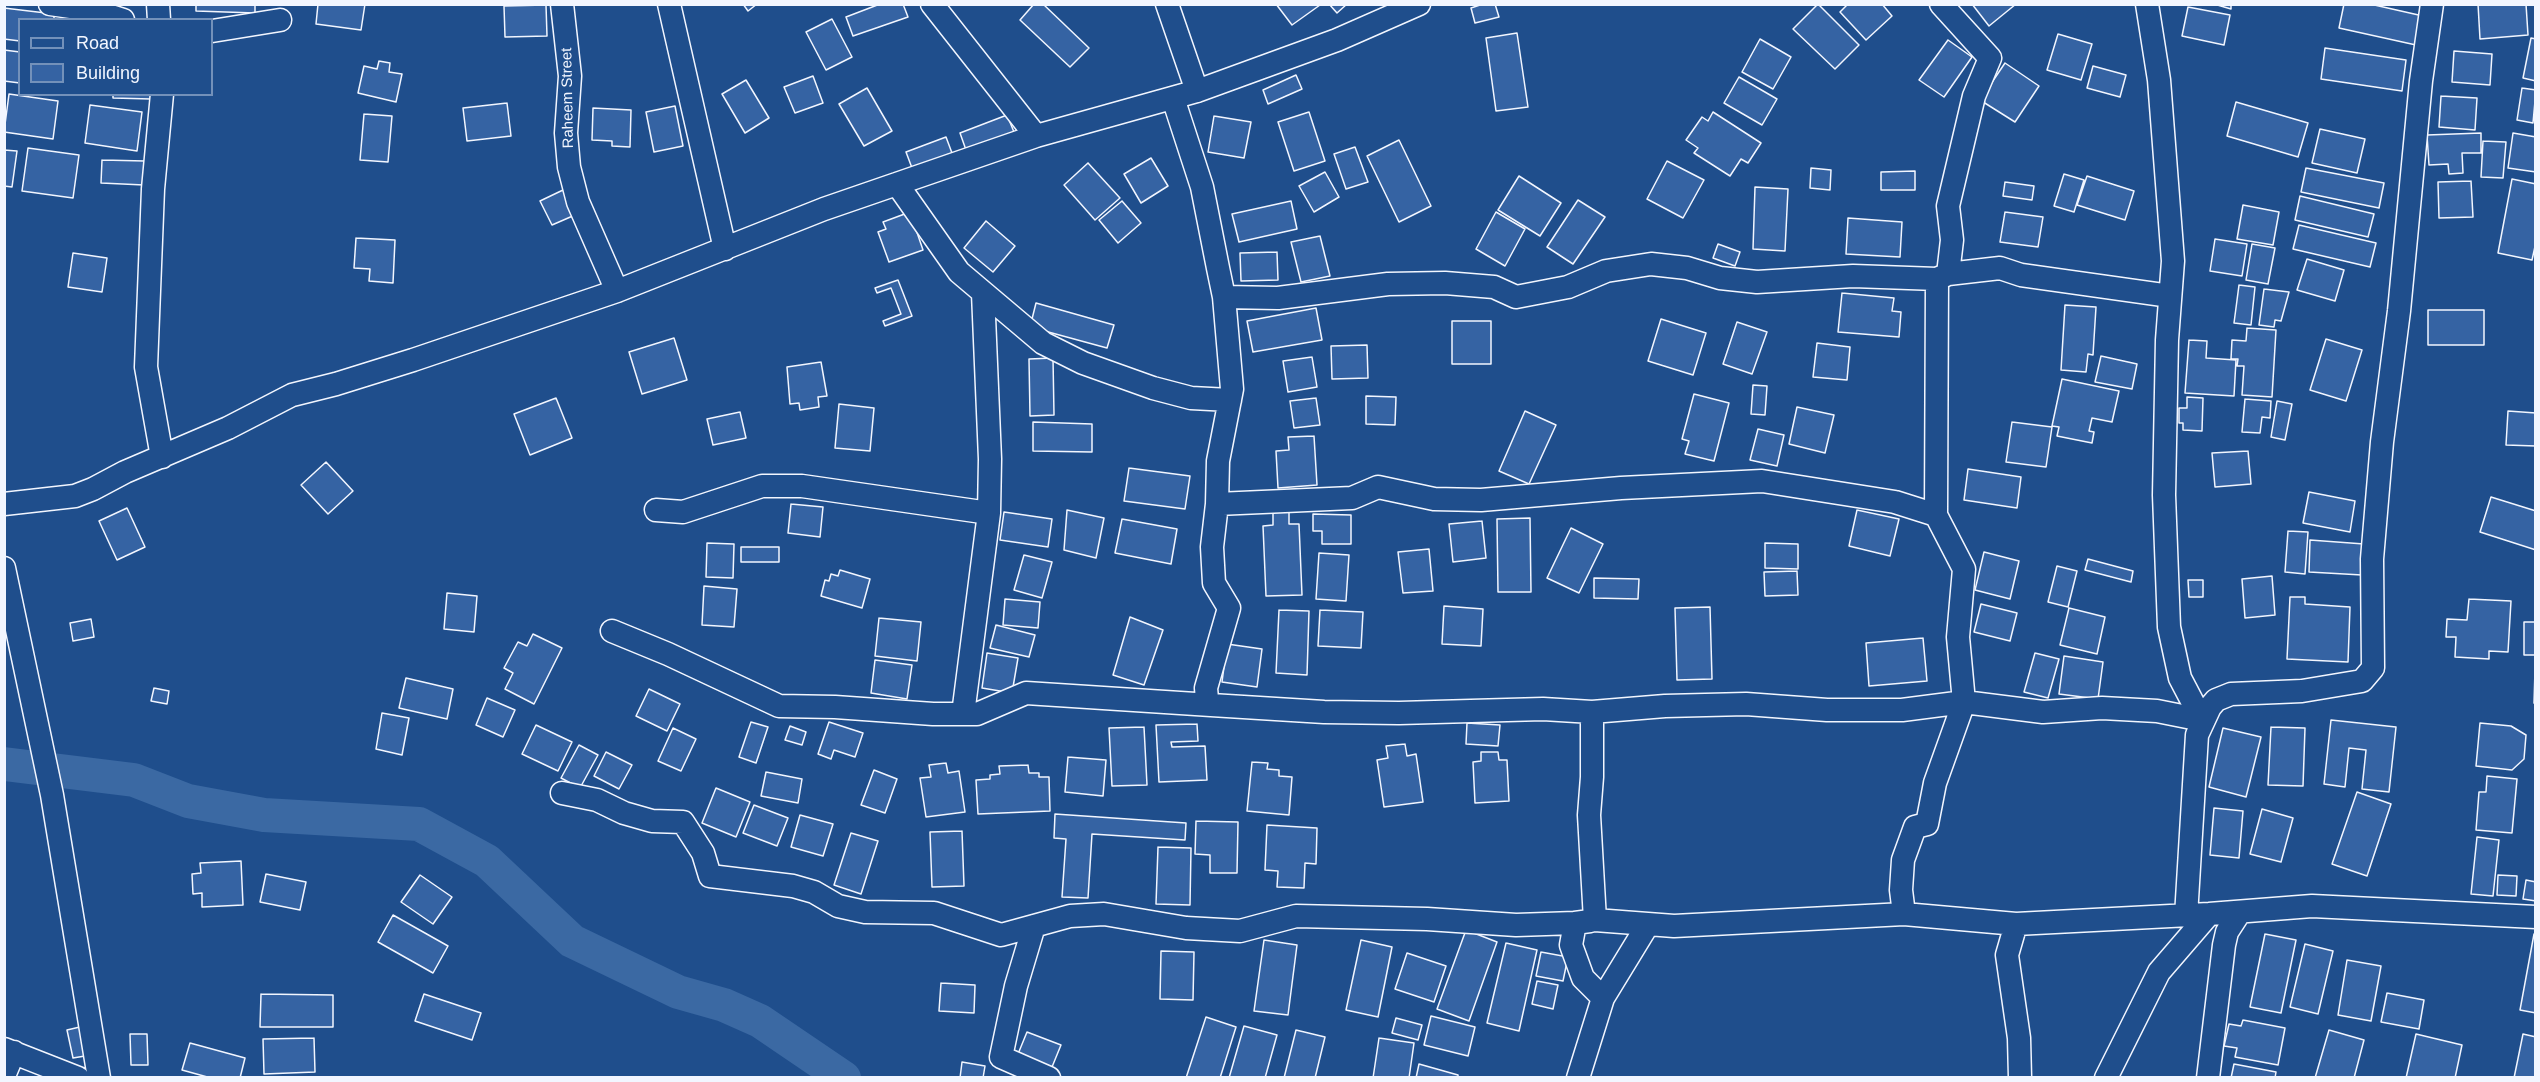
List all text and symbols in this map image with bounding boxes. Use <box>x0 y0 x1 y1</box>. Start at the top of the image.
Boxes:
legend <box>18 18 213 96</box>
text: Road <box>76 33 119 53</box>
street label: Raheem Street <box>558 47 578 149</box>
text: Building <box>76 63 140 83</box>

